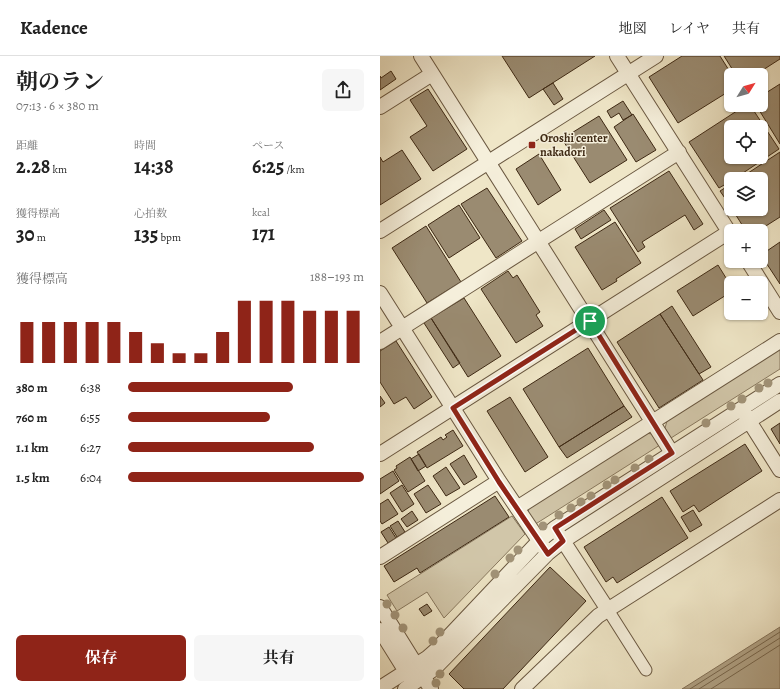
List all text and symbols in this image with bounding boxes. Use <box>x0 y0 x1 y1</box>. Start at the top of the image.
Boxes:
text: Kadence <box>20 15 88 41</box>
text: 地図 <box>619 19 647 38</box>
text: レイヤ <box>669 19 710 38</box>
text: 共有 <box>732 19 760 38</box>
text: 朝のラン <box>16 67 104 97</box>
north arrow <box>724 68 768 112</box>
map controls <box>724 68 768 320</box>
button: share <box>322 69 364 111</box>
text: 07:13 · 6 × 380 m <box>16 97 99 114</box>
button: locate <box>724 120 768 164</box>
place label: Oroshi center nakadori <box>540 130 608 160</box>
text: 距離 <box>16 138 38 153</box>
text: 時間 <box>134 138 156 153</box>
text: ペース <box>252 138 284 153</box>
marker: Oroshi center nakadori <box>527 140 537 150</box>
text: 2.28 <box>16 153 50 180</box>
text: 14:38 <box>134 153 174 180</box>
text: 6:25 <box>252 153 284 180</box>
text: km <box>50 162 67 177</box>
text: /km <box>284 162 305 177</box>
button: layers <box>724 172 768 216</box>
text: kcal <box>252 205 270 220</box>
text: 獲得標高 <box>16 206 60 221</box>
text: 心拍数 <box>134 206 167 221</box>
text: 171 <box>252 220 275 247</box>
text: 30 <box>16 221 35 248</box>
text: 135 <box>134 221 158 248</box>
button: + <box>724 224 768 268</box>
text: m <box>35 230 46 245</box>
text: bpm <box>158 230 181 245</box>
text: 188–193 m <box>310 268 364 285</box>
text: 獲得標高 <box>16 270 68 287</box>
button: − <box>724 276 768 320</box>
pin <box>573 304 607 338</box>
icon: arrive <box>579 310 601 332</box>
text: 380 m <box>16 379 48 396</box>
text: 6:38 <box>80 379 101 396</box>
text: 760 m <box>16 409 47 426</box>
text: 6:55 <box>80 409 100 426</box>
text: 1.1 km <box>16 439 49 456</box>
text: 6:27 <box>80 439 101 456</box>
text: 1.5 km <box>16 469 50 486</box>
text: 6:04 <box>80 469 102 486</box>
button: 保存 <box>16 635 186 681</box>
button: 共有 <box>194 635 364 681</box>

